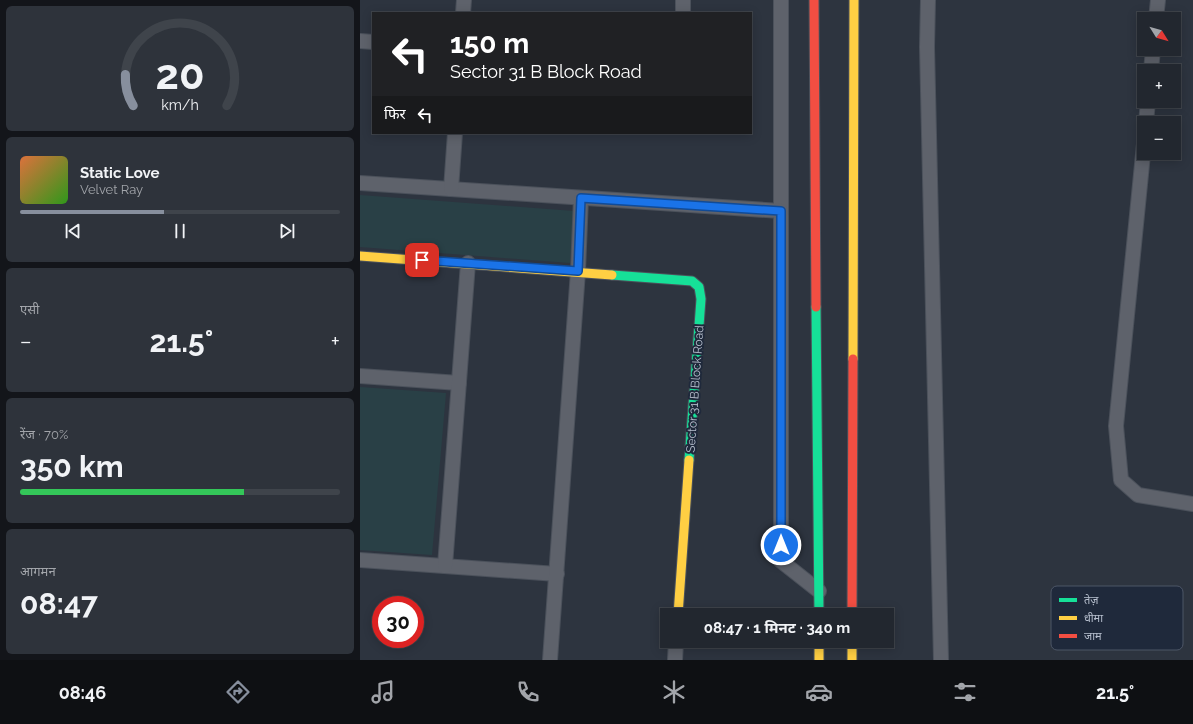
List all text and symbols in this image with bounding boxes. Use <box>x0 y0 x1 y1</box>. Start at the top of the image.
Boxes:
north arrow <box>1137 12 1181 56</box>
map controls <box>1137 12 1181 160</box>
text: 150 m <box>450 27 529 60</box>
icon: left <box>384 28 436 80</box>
text: 20 <box>156 50 204 99</box>
text: Sector 31 B Block Road <box>450 61 642 82</box>
button: + <box>1137 64 1181 108</box>
text: km/h <box>161 97 199 113</box>
icon: left <box>414 104 436 126</box>
text: फिर <box>384 105 406 123</box>
button: − <box>1137 116 1181 160</box>
text: Static Love <box>80 164 159 182</box>
text: Velvet Ray <box>80 182 143 197</box>
icon: previous <box>62 220 84 242</box>
icon: pause <box>169 220 191 242</box>
icon: next <box>276 220 298 242</box>
pin <box>405 243 439 277</box>
icon: arrive <box>411 249 433 271</box>
text: एसी <box>20 302 39 317</box>
text: 21.5° <box>150 324 213 359</box>
street label: Sector 31 B Block Road <box>684 325 706 453</box>
text: − <box>20 328 32 354</box>
text: + <box>331 328 340 354</box>
text: रेंज · 70% <box>20 427 68 442</box>
text: 350 km <box>20 449 124 484</box>
position arrow <box>760 524 802 566</box>
text: आगमन <box>20 564 56 579</box>
text: 08:47 <box>20 586 98 621</box>
legend <box>1051 586 1183 650</box>
text: तेज़ <box>1084 594 1099 607</box>
speed limit sign: 30 <box>372 596 424 648</box>
text: धीमा <box>1084 612 1103 625</box>
text: 08:47 · 1 मिनट · 340 m <box>704 619 850 637</box>
text: जाम <box>1084 630 1102 643</box>
icon: directions <box>224 678 252 706</box>
icon: music <box>369 678 397 706</box>
icon: phone <box>514 678 542 706</box>
icon: climate <box>660 678 688 706</box>
icon: car <box>805 678 833 706</box>
icon: filters <box>951 678 979 706</box>
text: 08:46 <box>59 682 106 703</box>
text: 21.5° <box>1096 682 1134 703</box>

